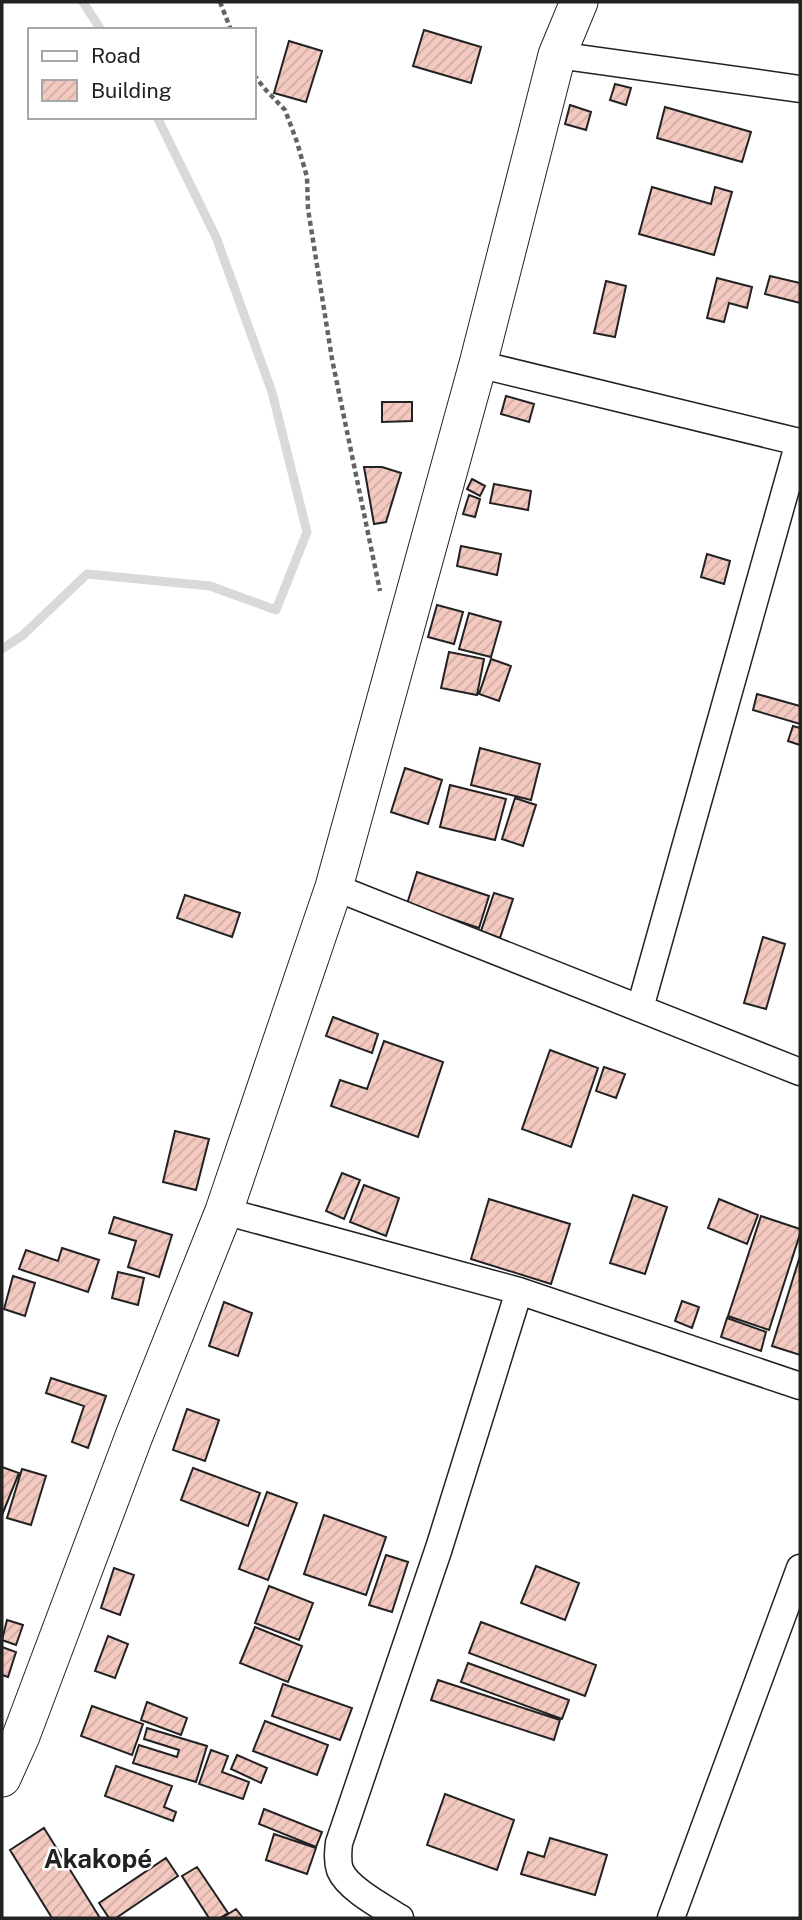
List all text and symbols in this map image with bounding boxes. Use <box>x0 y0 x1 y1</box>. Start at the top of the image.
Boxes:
legend <box>28 28 256 119</box>
text: Road <box>91 43 141 68</box>
text: Building <box>91 78 172 103</box>
district label: Akakopé <box>44 1843 152 1874</box>

